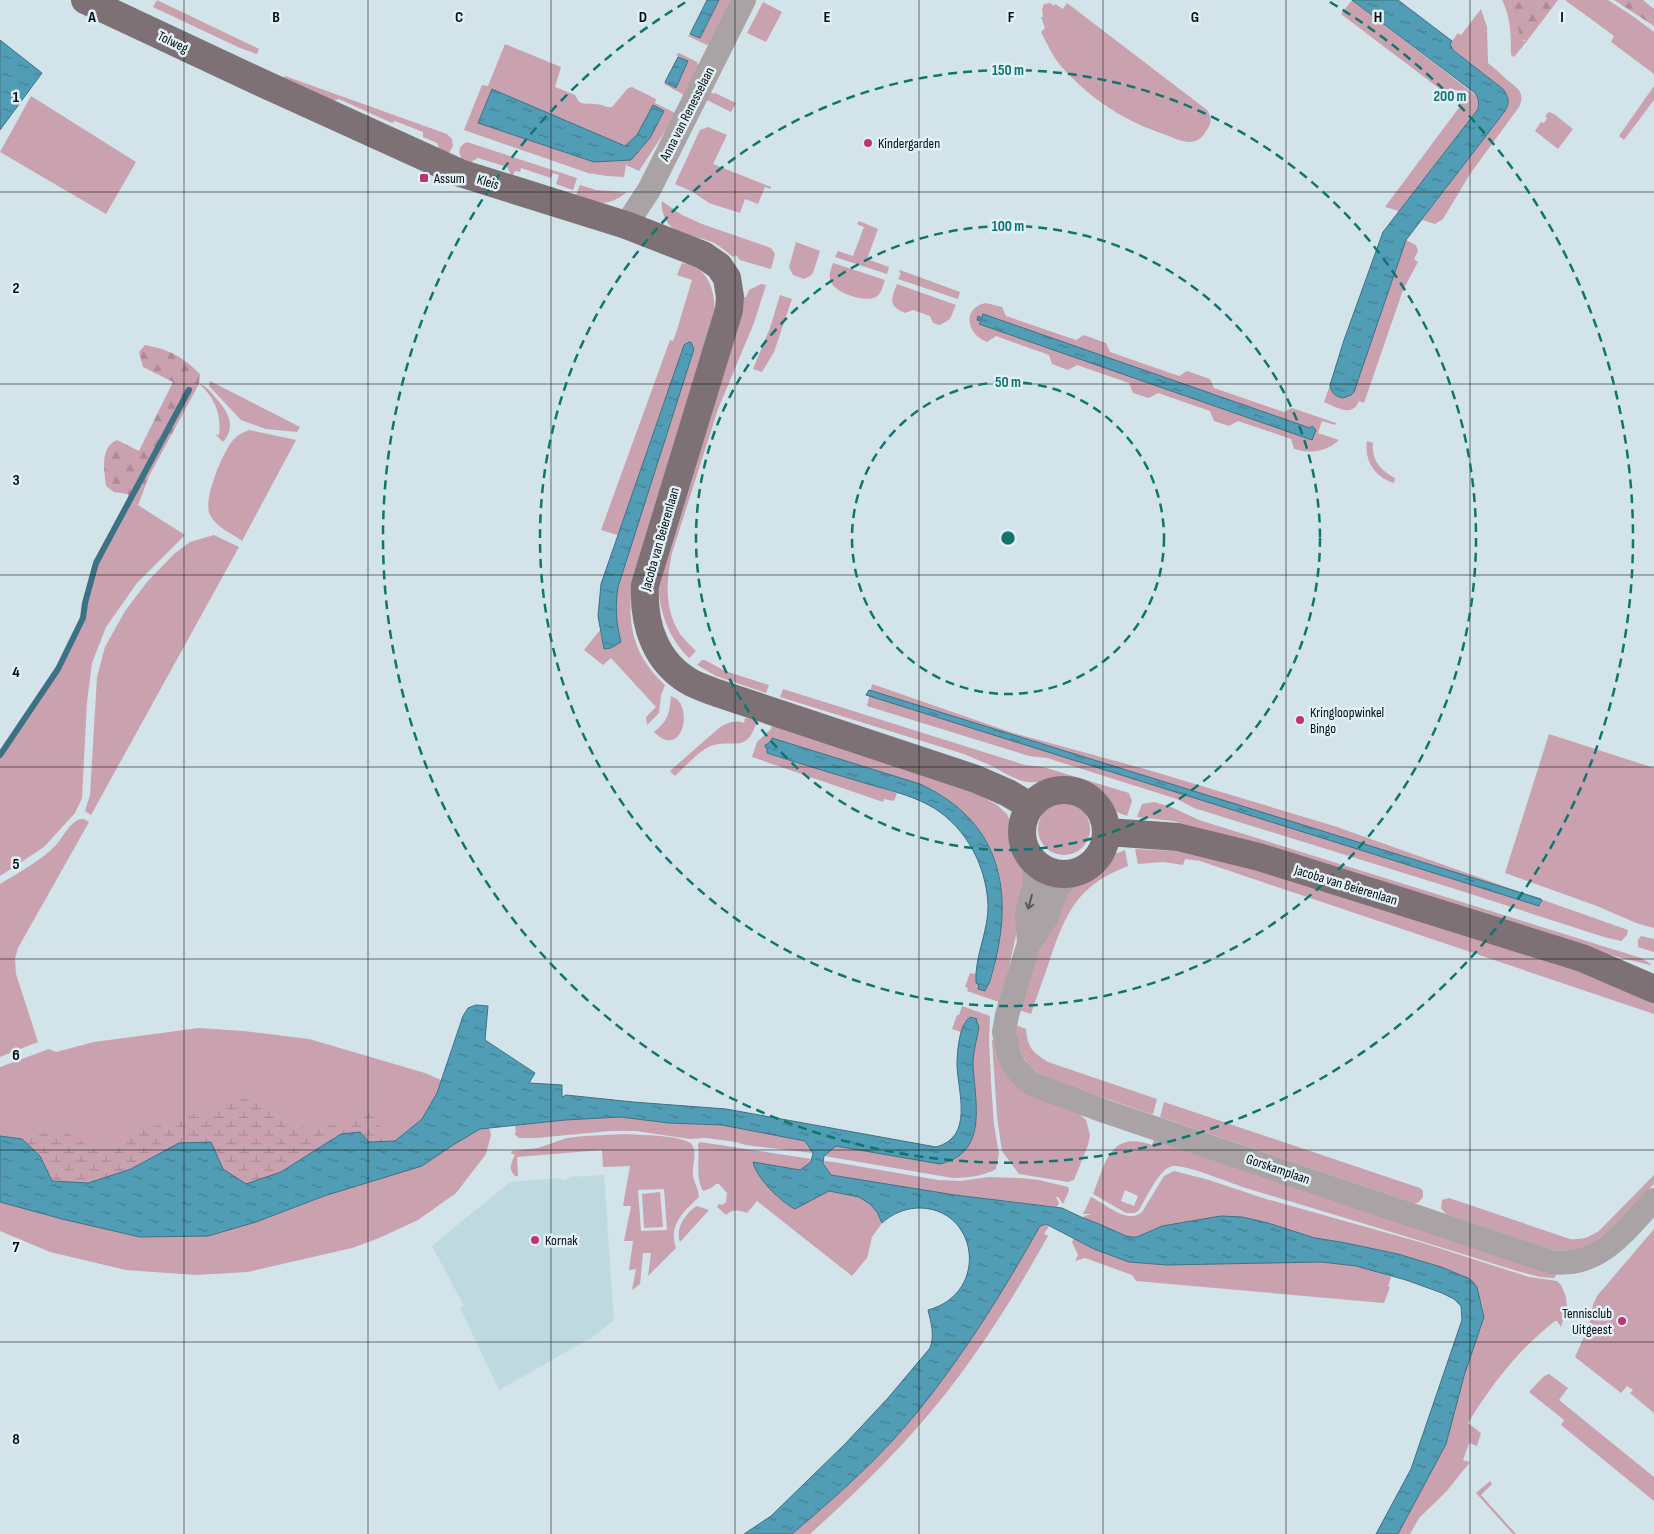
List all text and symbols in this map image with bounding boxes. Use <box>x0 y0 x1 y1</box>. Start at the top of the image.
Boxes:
text: A <box>87 8 96 27</box>
text: B <box>272 8 280 27</box>
text: C <box>455 8 463 27</box>
text: D <box>639 8 647 27</box>
text: E <box>824 8 831 27</box>
text: F <box>1008 8 1015 27</box>
text: G <box>1191 8 1199 27</box>
text: H <box>1374 8 1382 27</box>
text: I <box>1560 8 1564 27</box>
street label: Tolweg <box>155 27 192 57</box>
text: 150 m <box>992 61 1024 80</box>
street label: Anna van Renesselaan <box>656 64 718 165</box>
text: 200 m <box>1433 87 1467 106</box>
text: 1 <box>13 88 20 107</box>
place label: Kindergarden <box>878 135 940 152</box>
marker: Kindergarden <box>862 137 874 149</box>
place label: Assum <box>433 170 465 187</box>
street label: Kleis <box>475 171 501 193</box>
marker: Assum <box>418 172 430 184</box>
text: 100 m <box>992 217 1024 236</box>
text: 2 <box>12 279 20 298</box>
text: 50 m <box>995 373 1021 392</box>
text: 3 <box>12 471 20 490</box>
street label: Jacoba van Beierenlaan <box>637 485 683 594</box>
centre of rings <box>999 529 1017 547</box>
text: 4 <box>12 663 20 682</box>
place label: Kringloopwinkel Bingo <box>1310 704 1384 737</box>
marker: Kringloopwinkel Bingo <box>1294 714 1306 726</box>
text: 5 <box>12 855 20 874</box>
street label: Jacoba van Beierenlaan <box>1292 861 1400 909</box>
one-way arrow <box>1025 894 1034 910</box>
text: 6 <box>12 1046 20 1065</box>
street label: Gorskamplaan <box>1244 1150 1312 1188</box>
place label: Kornak <box>545 1232 578 1249</box>
marker: Kornak <box>529 1234 541 1246</box>
text: 7 <box>13 1238 20 1257</box>
place label: Tennisclub Uitgeest <box>1562 1305 1612 1338</box>
marker: Tennisclub Uitgeest <box>1616 1315 1628 1327</box>
text: 8 <box>12 1430 20 1449</box>

